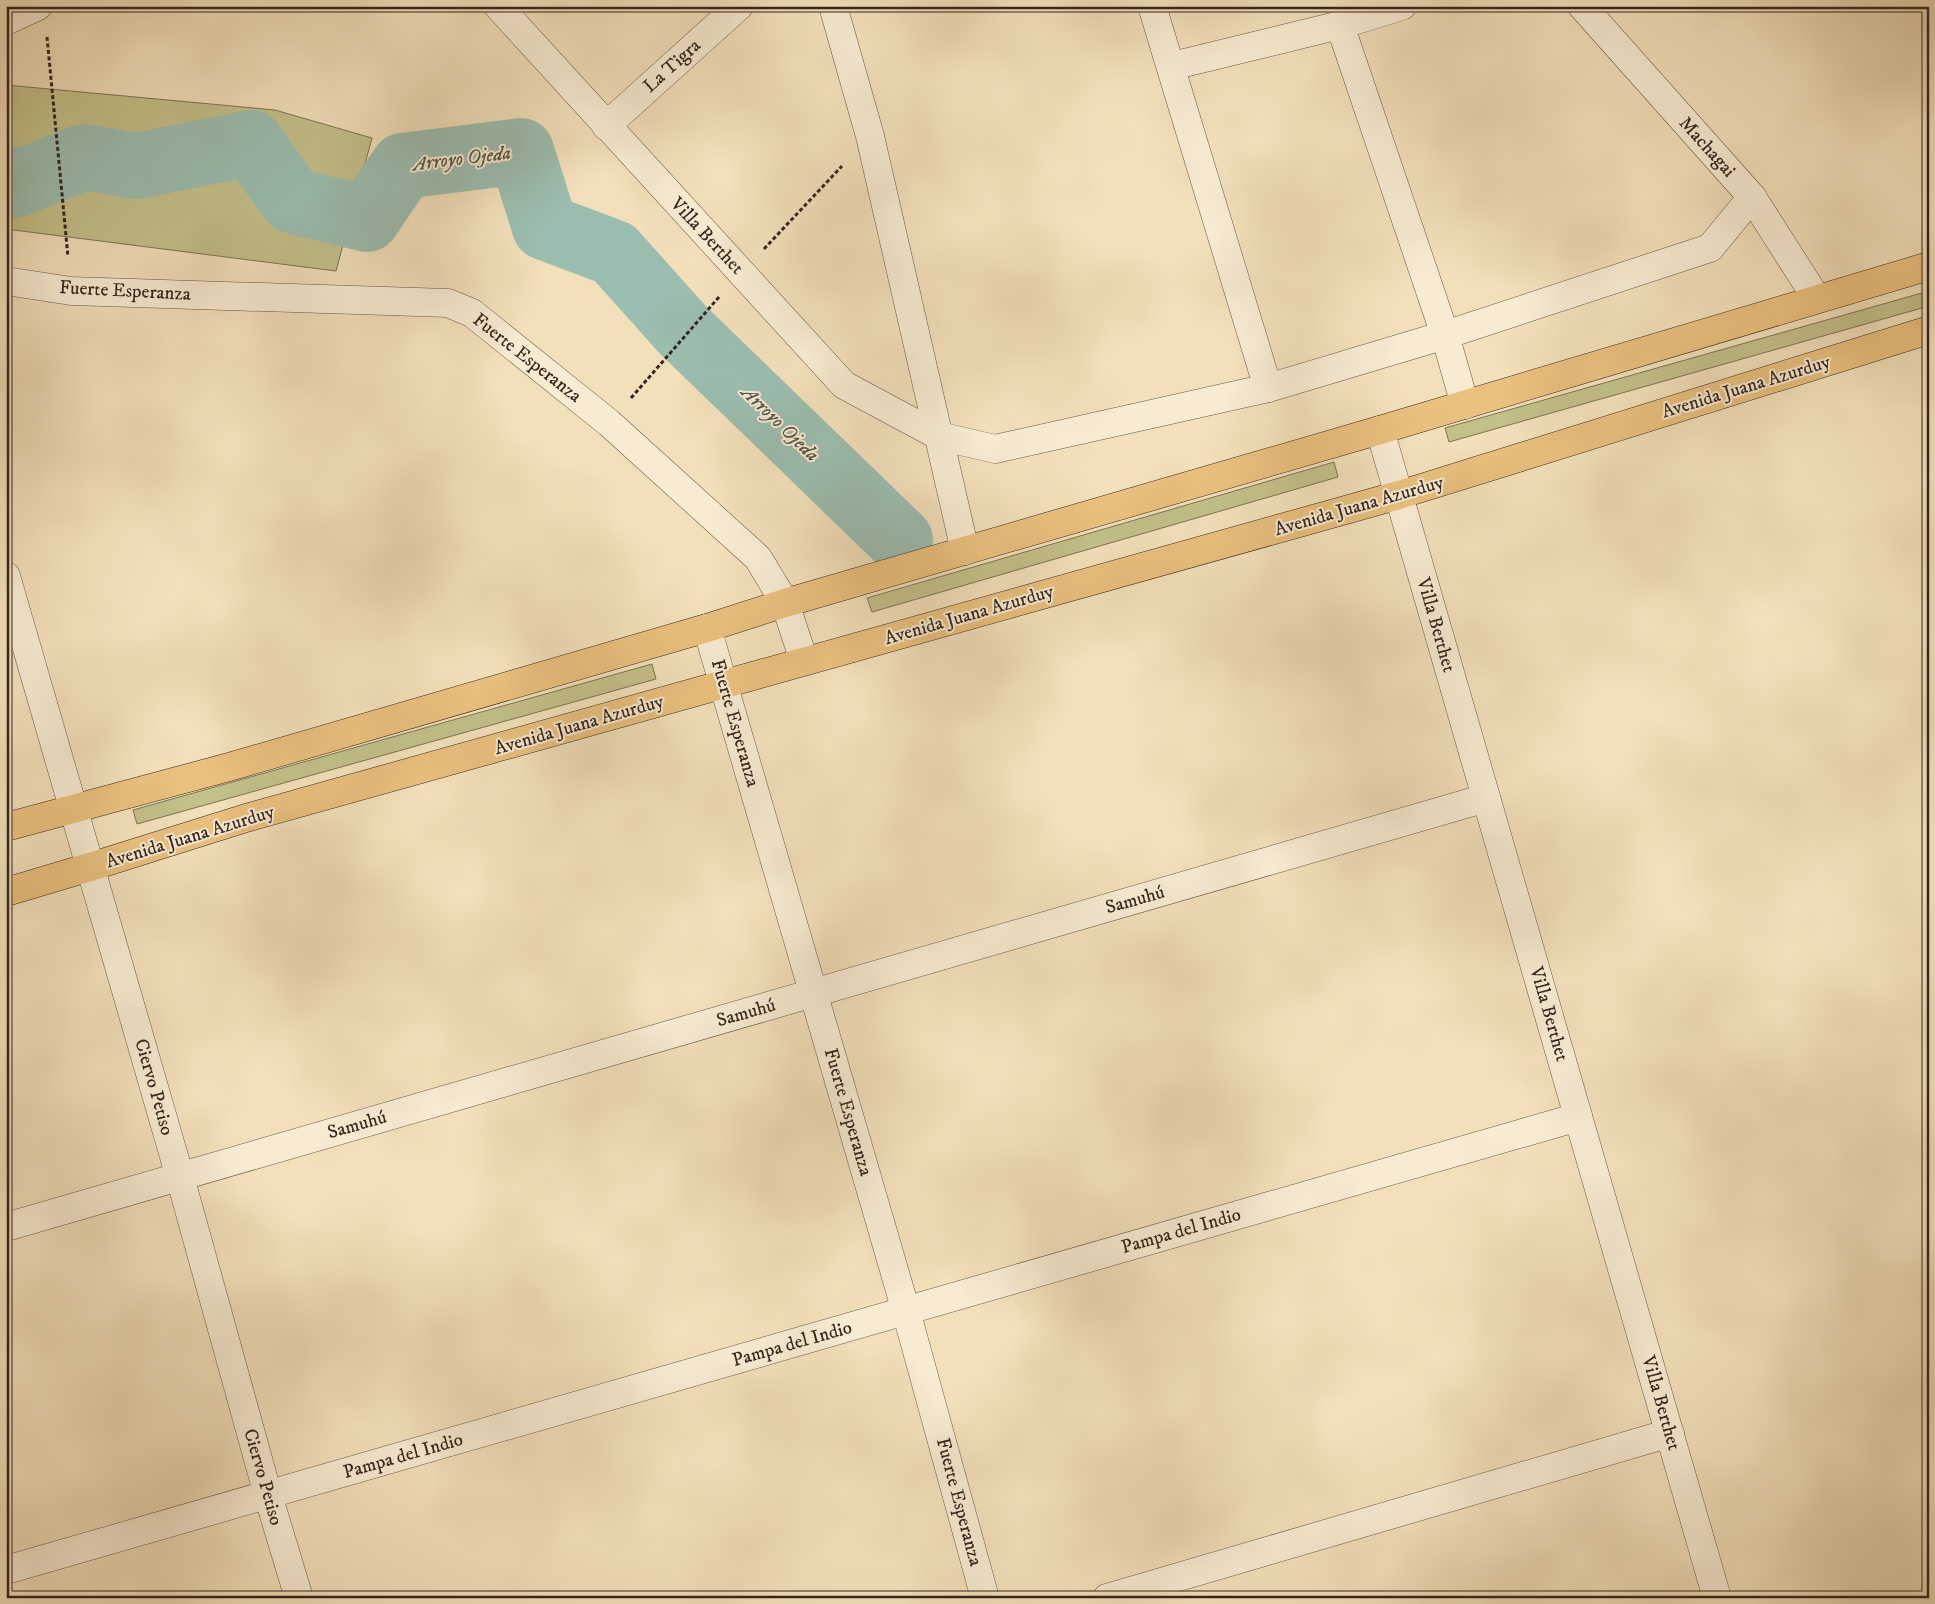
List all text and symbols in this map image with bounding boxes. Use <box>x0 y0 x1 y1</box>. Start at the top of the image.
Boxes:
street label: La Tigra <box>639 34 705 98</box>
street label: Machagai <box>1674 112 1740 182</box>
water label: Arroyo Ojeda <box>409 141 513 178</box>
street label: Villa Berthet <box>665 192 749 279</box>
street label: Fuerte Esperanza <box>59 276 191 306</box>
street label: Fuerte Esperanza <box>468 308 586 408</box>
street label: Avenida Juana Azurduy <box>1659 350 1834 424</box>
water label: Arroyo Ojeda <box>734 379 824 467</box>
street label: Avenida Juana Azurduy <box>1272 471 1447 541</box>
street label: Villa Berthet <box>1411 574 1460 675</box>
street label: Avenida Juana Azurduy <box>882 580 1057 650</box>
street label: Fuerte Esperanza <box>706 656 764 790</box>
street label: Avenida Juana Azurduy <box>492 690 667 760</box>
street label: Avenida Juana Azurduy <box>103 800 278 874</box>
street label: Samuhú <box>1103 881 1167 919</box>
street label: Villa Berthet <box>1524 963 1573 1064</box>
street label: Samuhú <box>714 994 778 1032</box>
street label: Ciervo Petiso <box>129 1036 179 1138</box>
street label: Fuerte Esperanza <box>819 1045 877 1179</box>
street label: Samuhú <box>325 1106 389 1144</box>
street label: Pampa del Indio <box>1118 1203 1244 1259</box>
street label: Pampa del Indio <box>729 1316 855 1372</box>
street label: Villa Berthet <box>1636 1352 1685 1453</box>
street label: Ciervo Petiso <box>238 1426 288 1528</box>
street label: Pampa del Indio <box>340 1428 466 1484</box>
street label: Fuerte Esperanza <box>931 1435 987 1569</box>

